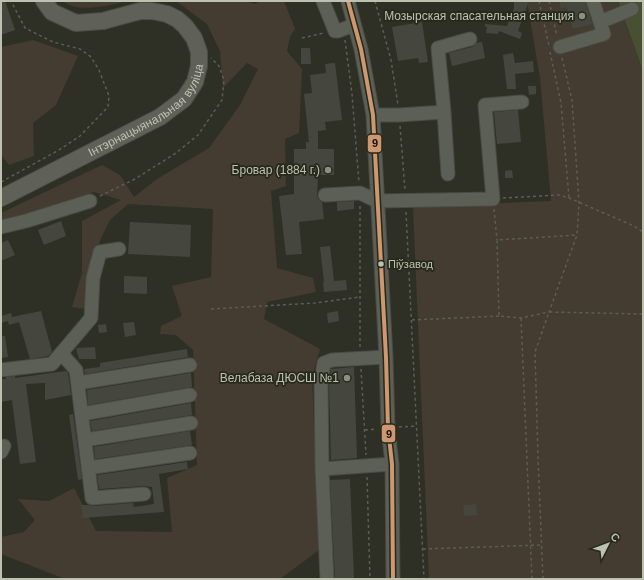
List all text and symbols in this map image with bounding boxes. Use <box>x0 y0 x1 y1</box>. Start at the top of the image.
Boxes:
place label: Мозырская спасательная станция <box>384 9 574 23</box>
marker: Мозырская спасательная станция <box>577 11 587 21</box>
street label: Інтэрнацыянальная вуліца <box>86 62 206 159</box>
line badge: 9 <box>367 134 382 153</box>
text: 9 <box>372 137 378 149</box>
place label: Бровар (1884 г.) <box>232 163 320 177</box>
marker: Бровар (1884 г.) <box>323 165 333 175</box>
place label: Піўзавод <box>388 258 434 270</box>
marker: Піўзавод <box>376 259 386 269</box>
place label: Велабаза ДЮСШ №1 <box>220 371 339 385</box>
marker: Велабаза ДЮСШ №1 <box>342 373 352 383</box>
line badge: 9 <box>381 424 396 443</box>
text: 9 <box>386 428 392 440</box>
north arrow <box>588 524 628 564</box>
text: С <box>608 530 623 544</box>

